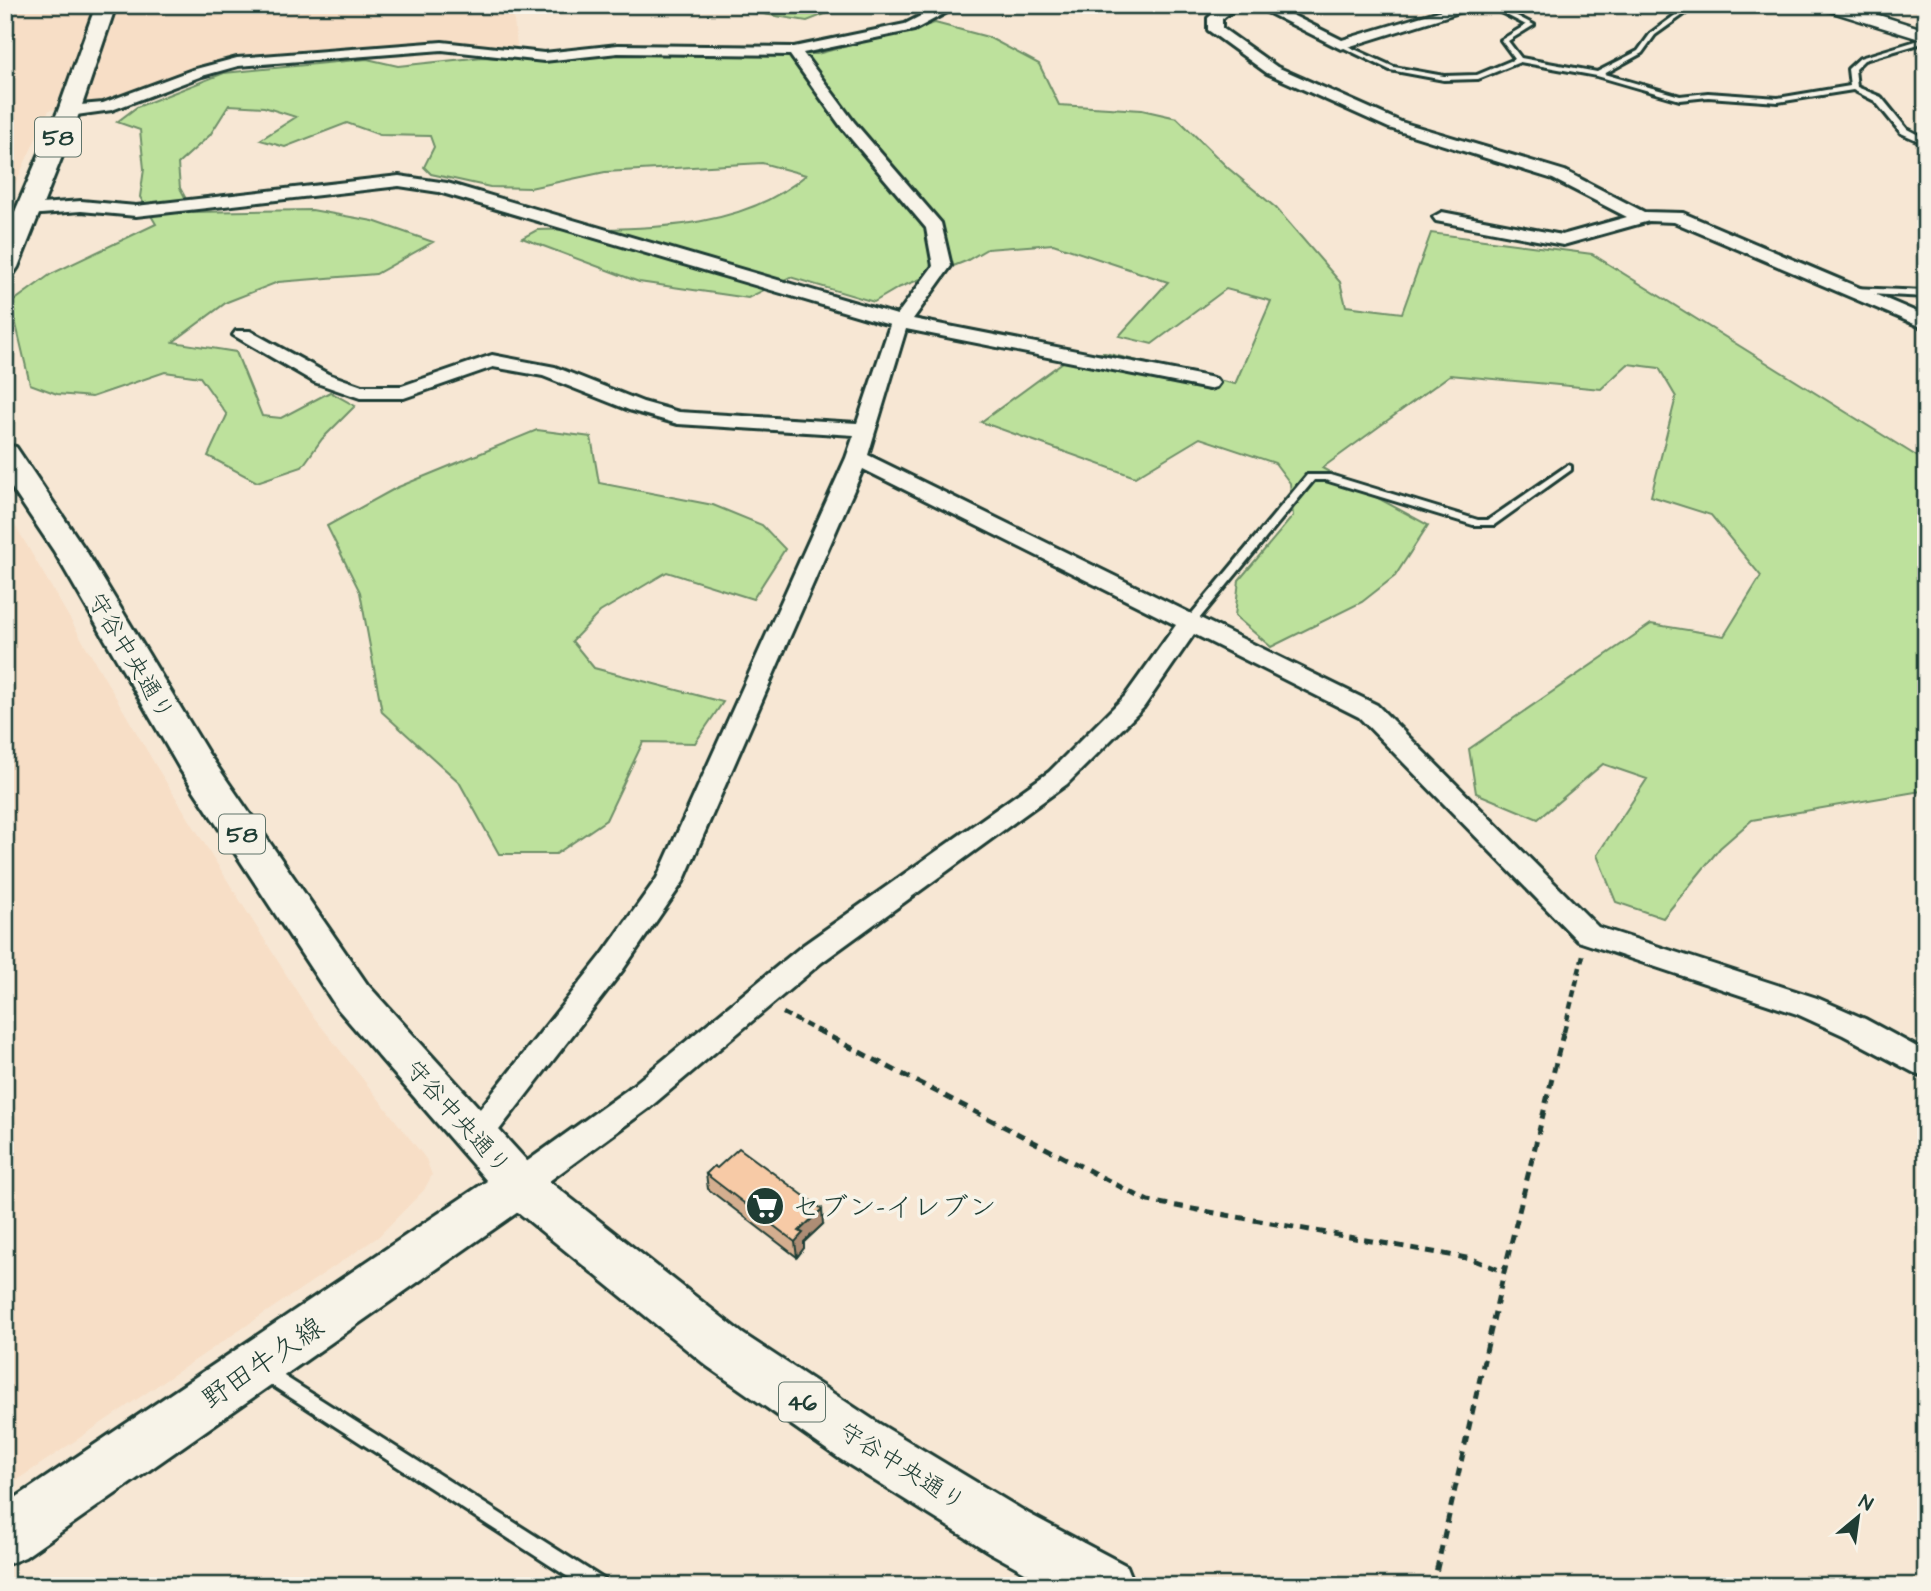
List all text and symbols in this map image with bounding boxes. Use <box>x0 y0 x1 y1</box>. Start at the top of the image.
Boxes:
road number: 58 <box>35 118 81 156</box>
street label: 守谷中央通り <box>78 586 182 727</box>
road number: 58 <box>219 814 265 854</box>
street label: 守谷中央通り <box>396 1053 518 1183</box>
supermarket icon: セブン-イレブン <box>744 1185 786 1227</box>
place label: セブン-イレブン <box>792 1188 997 1227</box>
street label: 野田牛久線 <box>194 1308 332 1419</box>
road number: 46 <box>779 1382 825 1422</box>
street label: 守谷中央通り <box>831 1414 972 1519</box>
north arrow <box>1822 1482 1892 1552</box>
text: N <box>1854 1489 1877 1518</box>

